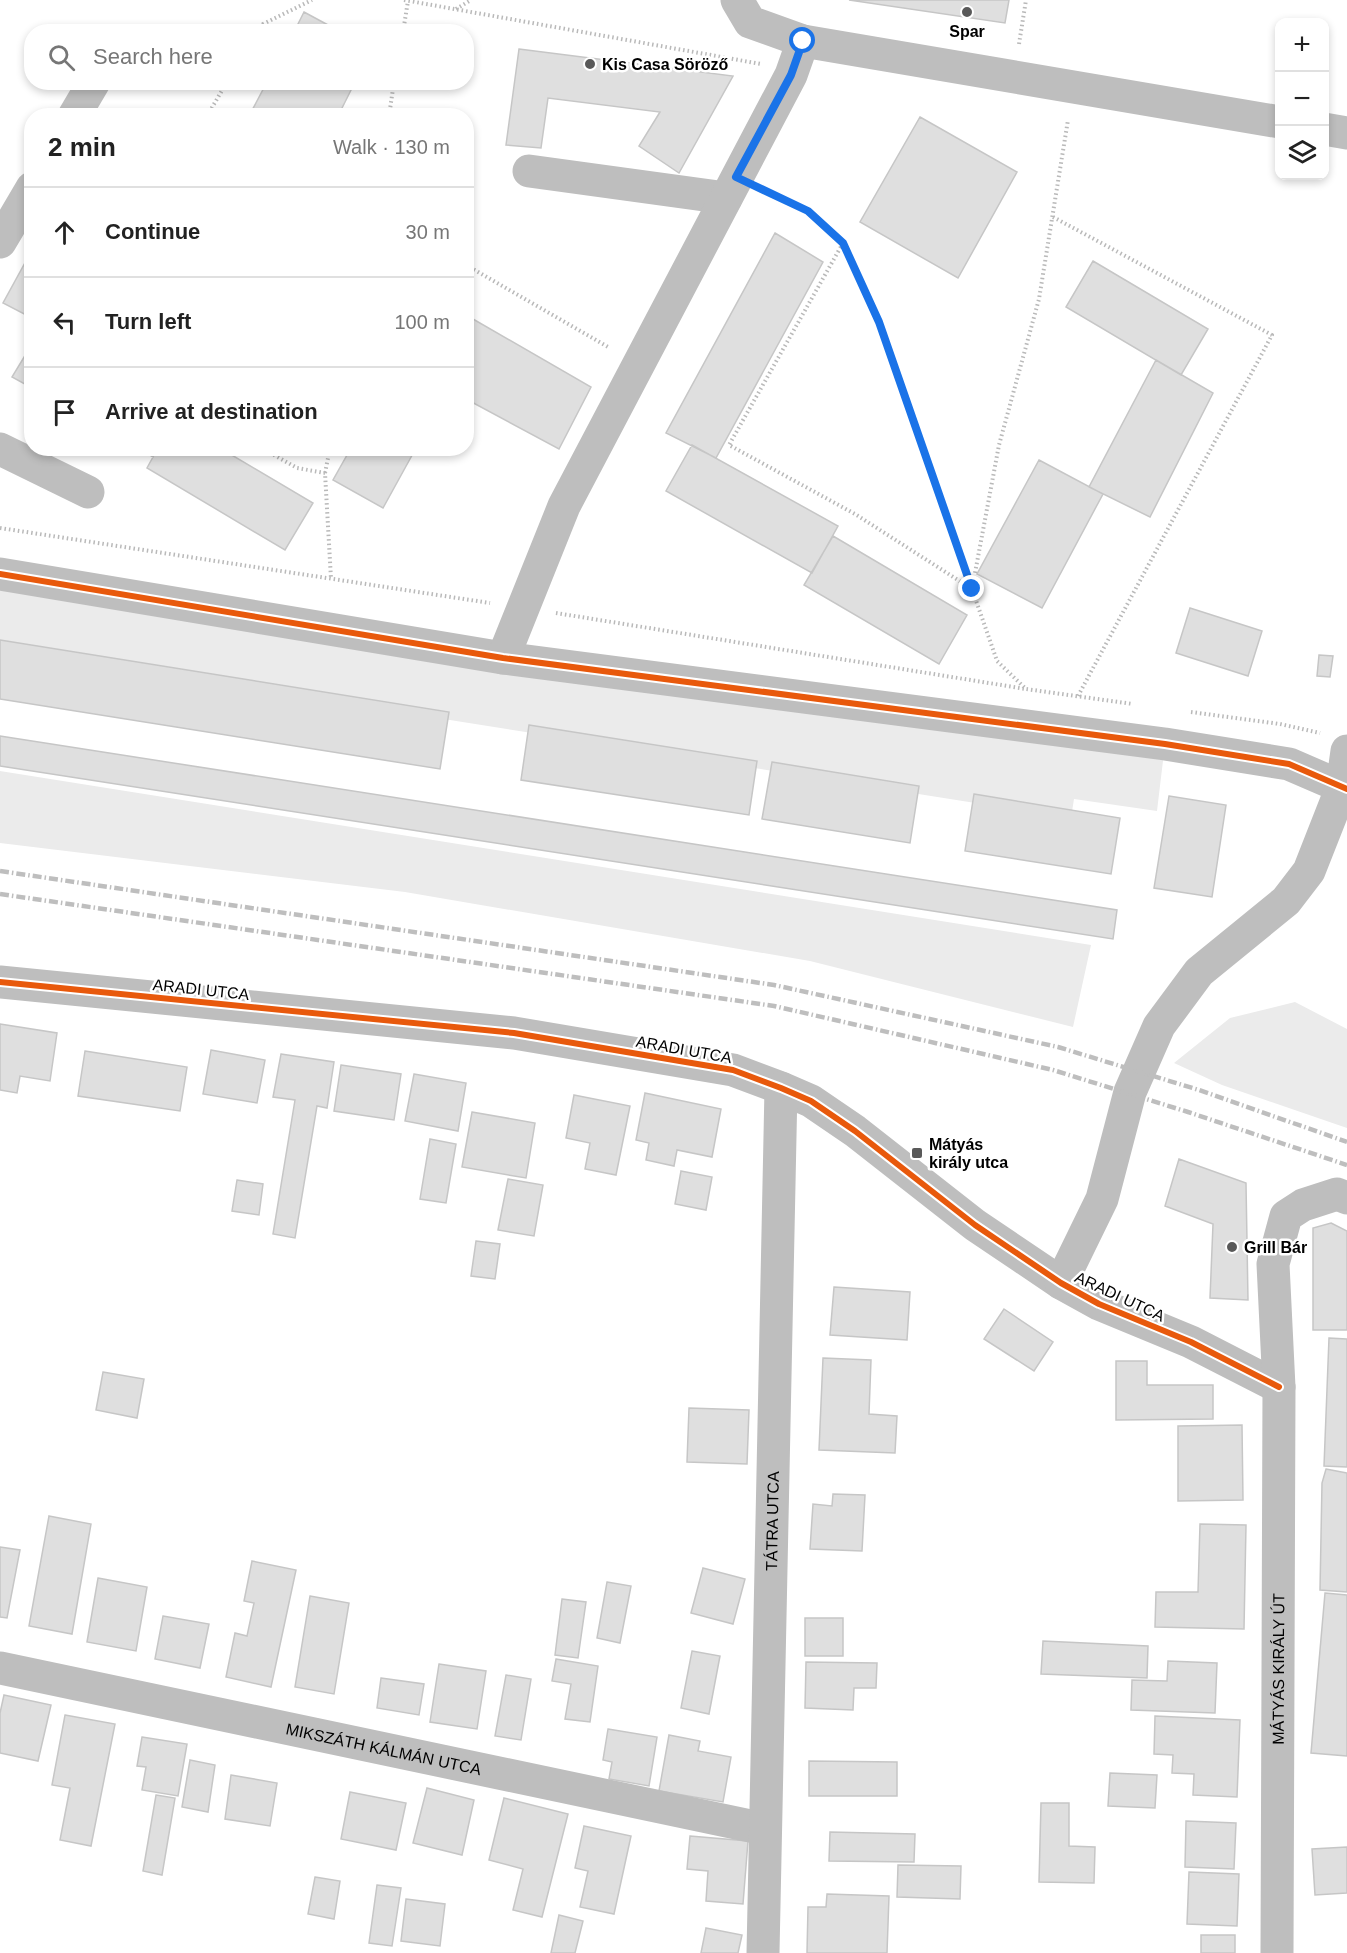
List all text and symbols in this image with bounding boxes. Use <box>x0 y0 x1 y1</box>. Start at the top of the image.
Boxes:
marker: Spar <box>960 5 974 19</box>
map controls <box>1275 18 1329 180</box>
button: + <box>1275 18 1329 72</box>
place label: Spar <box>949 23 985 40</box>
search box <box>24 24 474 90</box>
route start <box>789 27 815 53</box>
icon: search <box>45 41 78 74</box>
text: Search here <box>93 44 213 69</box>
place label: Kis Casa Söröző <box>602 56 728 73</box>
marker: Kis Casa Söröző <box>583 57 597 71</box>
button: − <box>1275 72 1329 126</box>
button: layers <box>1275 126 1329 180</box>
text: 2 min <box>48 132 116 162</box>
text: Walk · 130 m <box>333 136 450 158</box>
icon: ahead <box>48 216 81 249</box>
text: Continue <box>105 219 200 244</box>
text: 30 m <box>406 221 450 243</box>
icon: left <box>48 306 81 339</box>
text: Turn left <box>105 309 191 334</box>
text: 100 m <box>394 311 450 333</box>
icon: arrive <box>48 396 81 429</box>
text: Arrive at destination <box>105 399 318 424</box>
route end <box>958 575 984 601</box>
street label: ARADI UTCA <box>152 976 250 1003</box>
street label: ARADI UTCA <box>635 1033 733 1066</box>
place label: Mátyás király utca <box>929 1136 1008 1171</box>
marker: Mátyás király utca <box>910 1146 924 1160</box>
place label: Grill Bár <box>1244 1239 1307 1256</box>
marker: Grill Bár <box>1225 1240 1239 1254</box>
street label: ARADI UTCA <box>1072 1268 1168 1325</box>
street label: TÁTRA UTCA <box>762 1471 782 1571</box>
street label: MÁTYÁS KIRÁLY ÚT <box>1269 1593 1287 1745</box>
street label: MIKSZÁTH KÁLMÁN UTCA <box>284 1720 483 1778</box>

